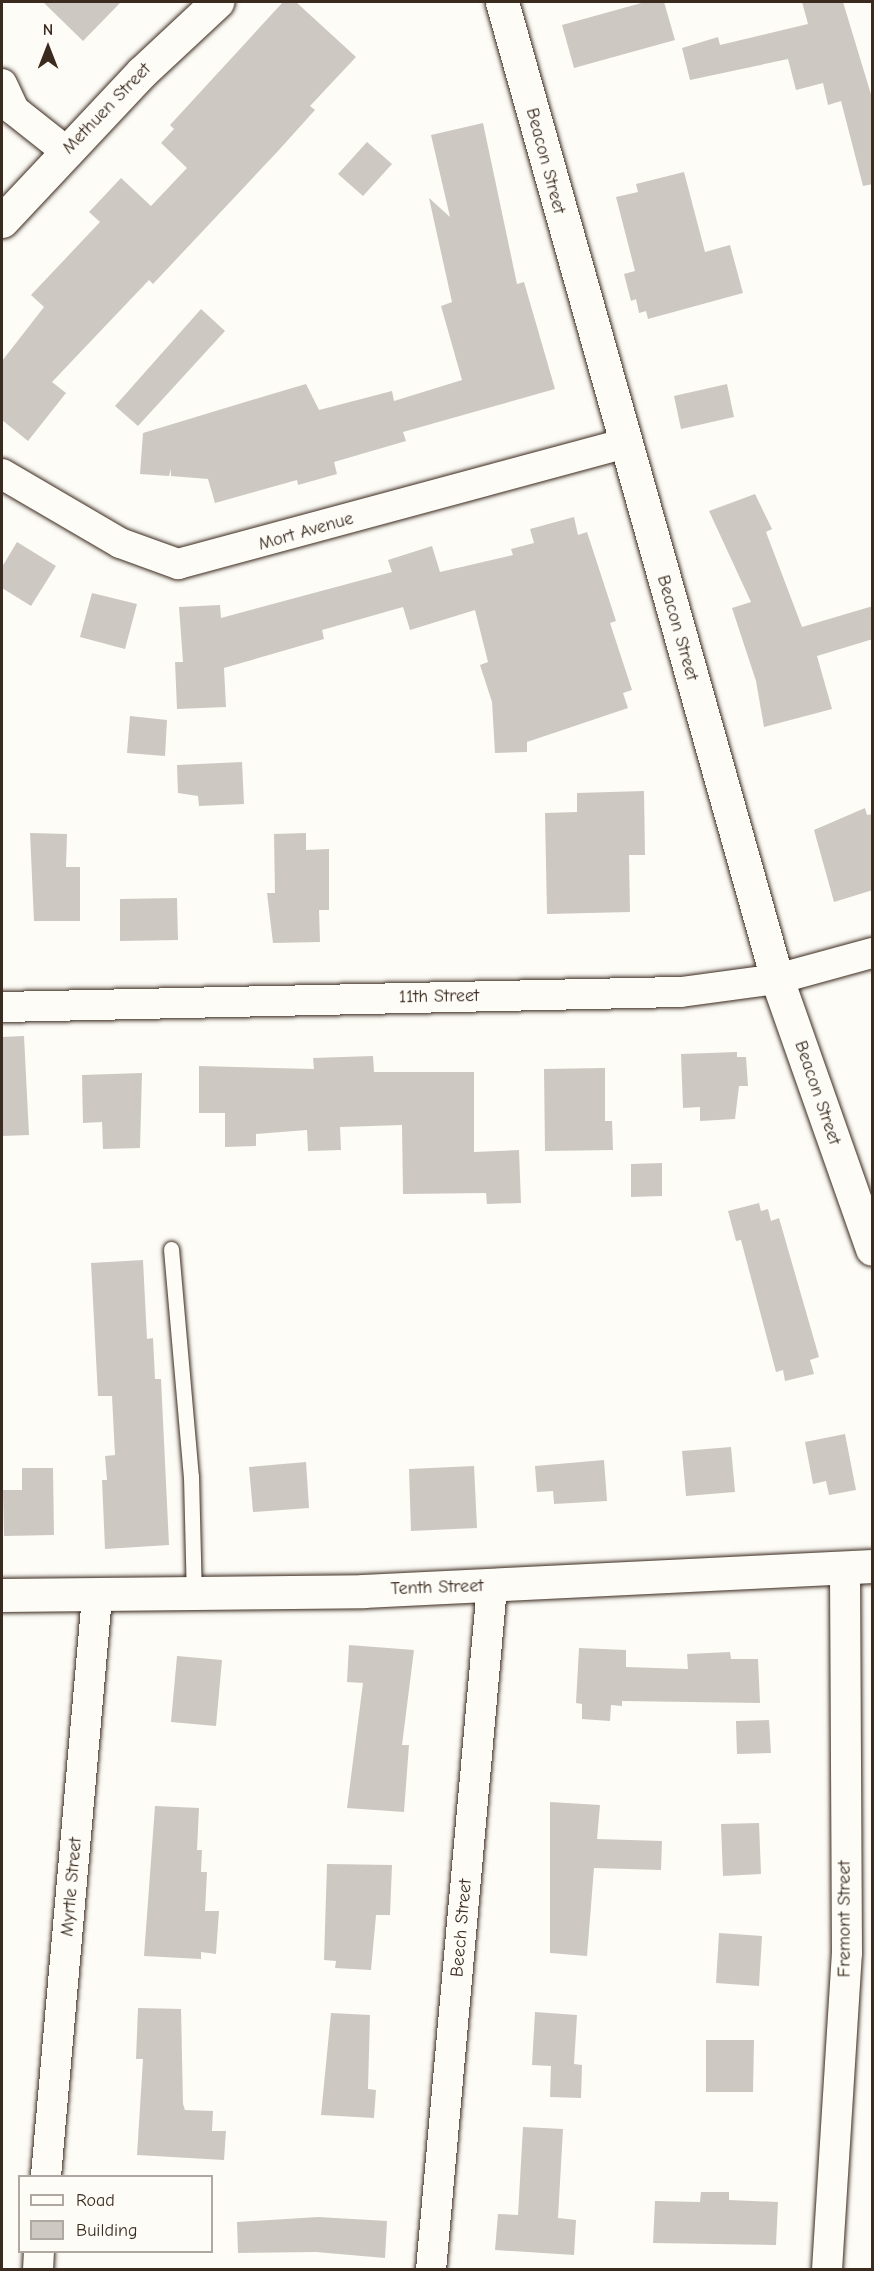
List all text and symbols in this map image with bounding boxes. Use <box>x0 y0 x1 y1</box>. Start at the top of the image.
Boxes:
north arrow <box>18 18 78 78</box>
text: N <box>43 21 53 39</box>
street label: Methuen Street <box>58 59 156 159</box>
street label: Beacon Street <box>521 106 569 216</box>
street label: Mort Avenue <box>256 508 356 556</box>
street label: Beacon Street <box>652 573 702 683</box>
street label: 11th Street <box>399 986 479 1008</box>
street label: Beacon Street <box>789 1038 845 1148</box>
street label: Tenth Street <box>390 1576 484 1600</box>
street label: Myrtle Street <box>57 1837 87 1937</box>
street label: Fremont Street <box>834 1861 856 1977</box>
street label: Beech Street <box>447 1878 477 1978</box>
legend <box>18 2175 213 2253</box>
text: Road <box>76 2190 115 2211</box>
text: Building <box>76 2220 138 2241</box>

